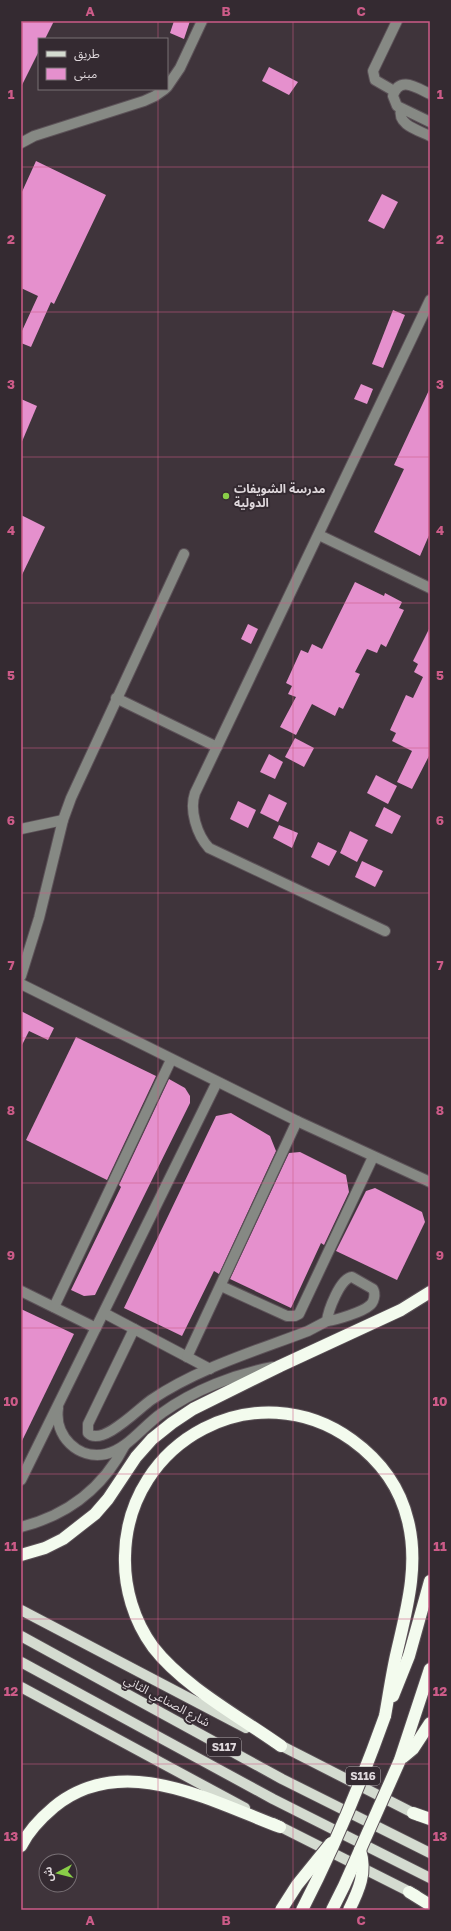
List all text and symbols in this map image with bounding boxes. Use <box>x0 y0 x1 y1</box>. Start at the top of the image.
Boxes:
text: A <box>85 3 95 19</box>
text: B <box>221 3 231 19</box>
text: C <box>356 3 366 19</box>
legend <box>38 38 168 90</box>
text: طريق <box>74 46 100 62</box>
text: مبنى <box>74 66 97 81</box>
text: 1 <box>8 86 15 102</box>
text: 1 <box>437 86 444 102</box>
text: 2 <box>7 231 15 247</box>
text: 2 <box>436 231 444 247</box>
text: 3 <box>7 376 15 392</box>
text: 3 <box>436 376 444 392</box>
place label: مدرسة الشويفات الدولية <box>234 481 326 510</box>
marker: مدرسة الشويفات الدولية <box>221 491 231 501</box>
text: 4 <box>7 522 15 538</box>
text: 4 <box>436 522 444 538</box>
text: 5 <box>7 667 15 683</box>
text: 5 <box>436 667 444 683</box>
text: 6 <box>7 812 15 828</box>
text: 6 <box>436 812 444 828</box>
text: 7 <box>7 957 15 973</box>
text: 7 <box>436 957 444 973</box>
text: 8 <box>7 1102 15 1118</box>
text: 8 <box>436 1102 444 1118</box>
text: 9 <box>7 1247 15 1263</box>
text: 9 <box>436 1247 444 1263</box>
text: 10 <box>3 1393 19 1409</box>
text: 10 <box>432 1393 448 1409</box>
text: 11 <box>4 1538 18 1554</box>
text: 11 <box>433 1538 447 1554</box>
street label: شارع الصناعي الثاني <box>120 1672 213 1732</box>
text: 12 <box>4 1683 18 1699</box>
text: 12 <box>433 1683 447 1699</box>
road number: S117 <box>207 1738 241 1756</box>
road number: S116 <box>346 1767 380 1785</box>
text: 13 <box>4 1828 18 1844</box>
text: 13 <box>433 1828 447 1844</box>
north arrow <box>38 1853 78 1893</box>
text: ش <box>40 1866 56 1883</box>
text: A <box>85 1912 95 1928</box>
text: B <box>221 1912 231 1928</box>
text: C <box>356 1912 366 1928</box>

